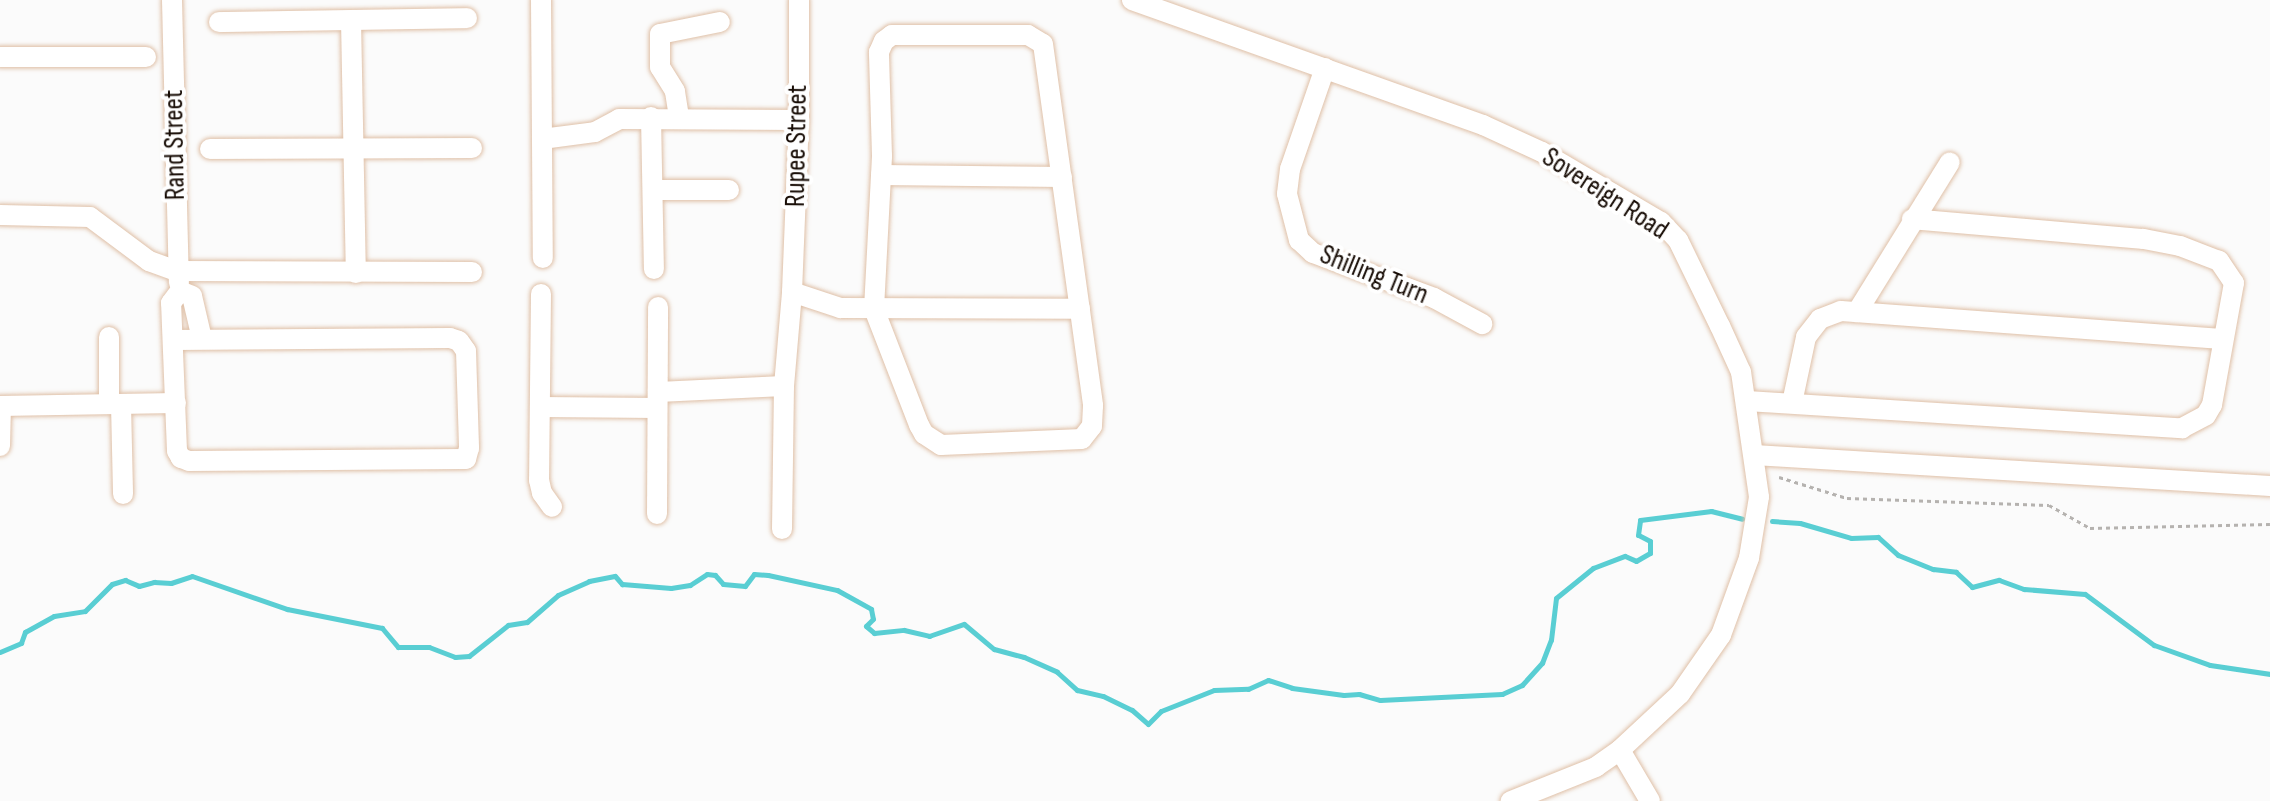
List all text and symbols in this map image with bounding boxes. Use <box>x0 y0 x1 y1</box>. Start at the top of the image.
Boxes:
street label: Rupee Street <box>779 85 815 207</box>
street label: Rand Street <box>157 89 193 201</box>
street label: Sovereign Road <box>1536 141 1674 247</box>
street label: Shilling Turn <box>1315 238 1433 312</box>

